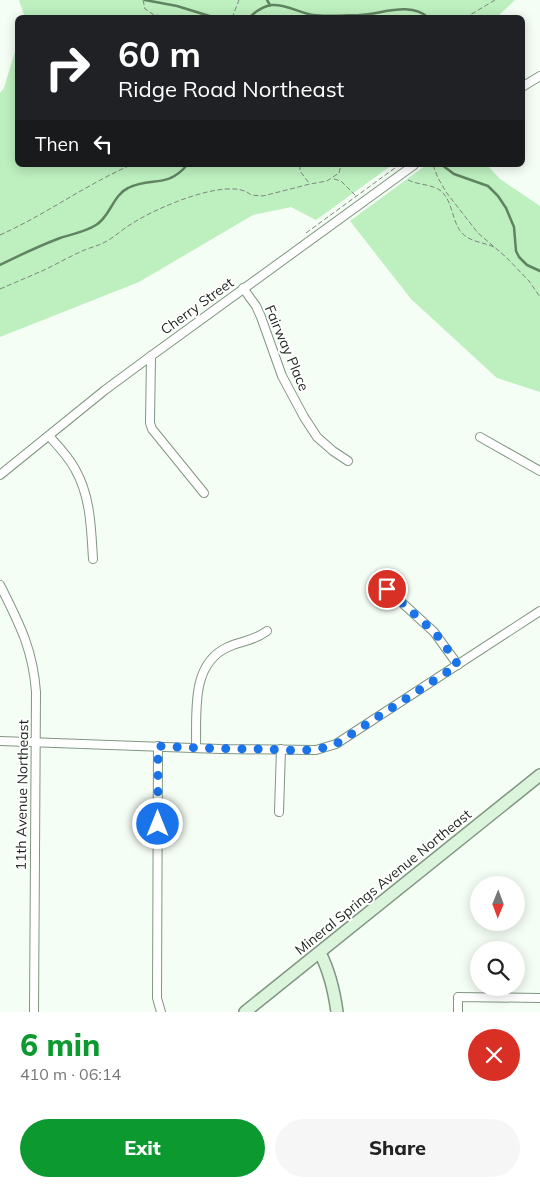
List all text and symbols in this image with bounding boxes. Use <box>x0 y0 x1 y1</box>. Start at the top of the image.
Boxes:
text: 60 m <box>118 32 201 76</box>
icon: right <box>35 35 100 100</box>
text: Ridge Road Northeast <box>118 75 344 103</box>
icon: left <box>89 130 117 158</box>
text: Then <box>35 132 79 156</box>
street label: Cherry Street <box>157 273 237 338</box>
street label: Fairway Place <box>261 302 313 394</box>
pin <box>366 568 408 610</box>
icon: arrive <box>373 575 401 603</box>
street label: 11th Avenue Northeast <box>12 719 32 871</box>
position arrow <box>131 797 183 849</box>
street label: Mineral Springs Avenue Northeast <box>291 805 475 959</box>
north arrow <box>470 876 525 931</box>
map controls <box>470 876 525 996</box>
button: search <box>470 941 525 996</box>
text: 6 min <box>20 1026 100 1064</box>
button: close <box>468 1029 520 1081</box>
text: 410 m · 06:14 <box>20 1064 121 1084</box>
button: Exit <box>20 1119 265 1177</box>
button: Share <box>275 1119 520 1177</box>

